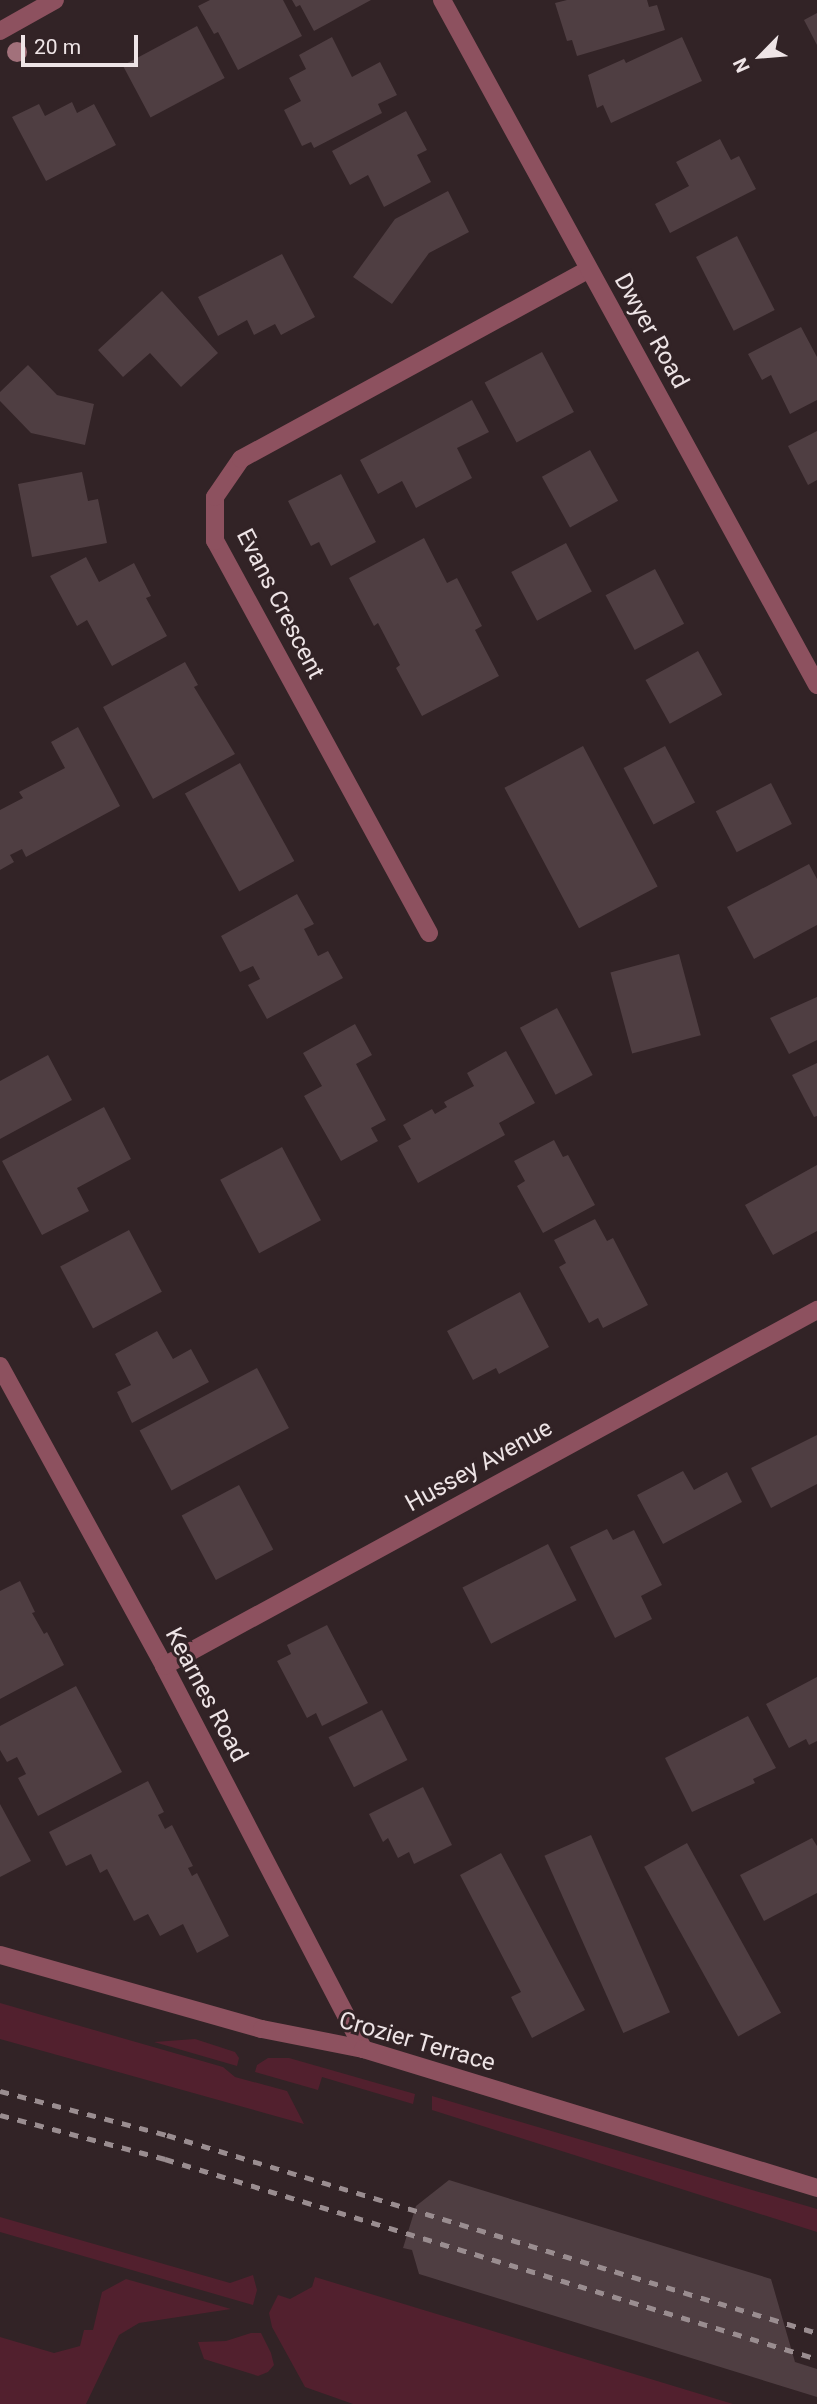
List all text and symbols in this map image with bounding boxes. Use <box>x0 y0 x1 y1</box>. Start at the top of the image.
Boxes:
scale bar <box>24 21 142 65</box>
north arrow <box>726 21 796 91</box>
text: 20 m <box>34 35 81 59</box>
text: N <box>728 54 755 76</box>
street label: Dwyer Road <box>608 269 694 393</box>
street label: Evans Crescent <box>230 524 330 684</box>
street label: Hussey Avenue <box>401 1414 557 1518</box>
street label: Kearnes Road <box>159 1623 253 1767</box>
street label: Crozier Terrace <box>335 2006 499 2078</box>

